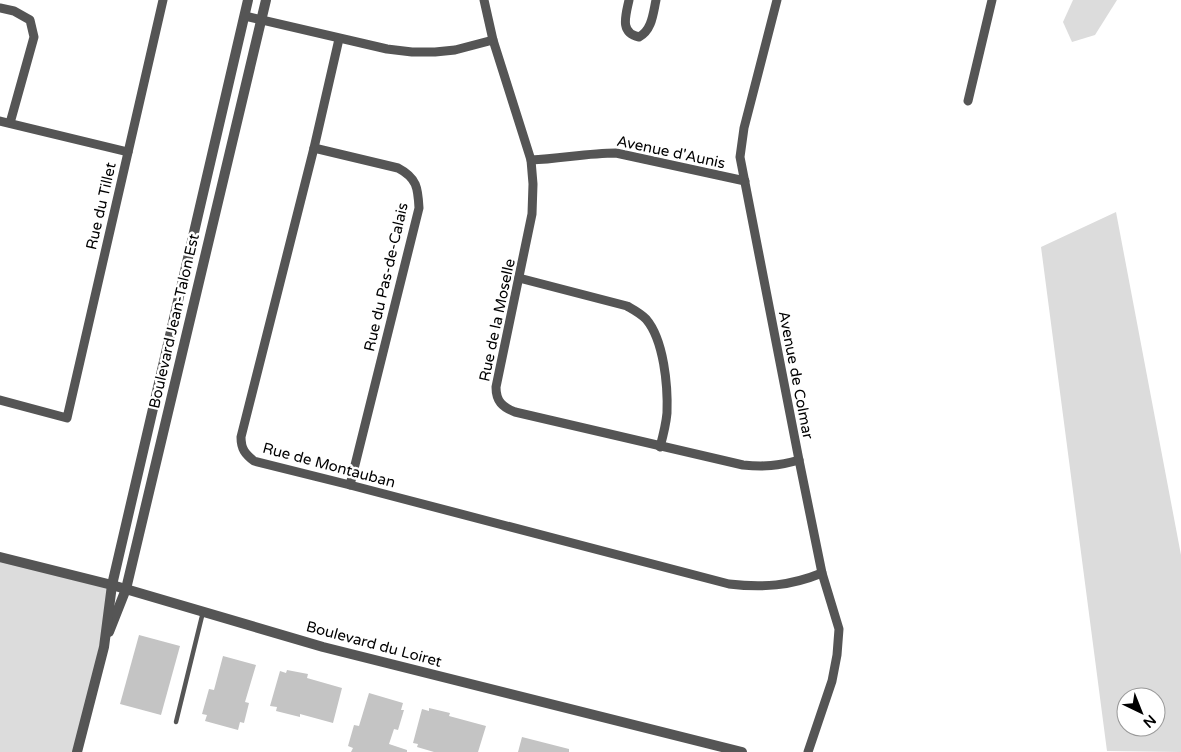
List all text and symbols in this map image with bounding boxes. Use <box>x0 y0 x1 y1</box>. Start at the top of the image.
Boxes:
street label: Avenue d'Aunis <box>615 132 727 172</box>
street label: Rue du Tillet <box>82 160 120 251</box>
street label: Rue du Pas-de-Calais <box>360 201 412 353</box>
street label: Boulevard Jean-Talon Est <box>145 232 203 410</box>
street label: Rue de la Moselle <box>475 257 519 383</box>
street label: Avenue de Colmar <box>775 309 817 441</box>
street label: Rue de Montauban <box>261 439 397 491</box>
street label: Boulevard du Loiret <box>304 617 444 671</box>
north arrow <box>1116 687 1166 737</box>
text: N <box>1140 711 1159 731</box>

